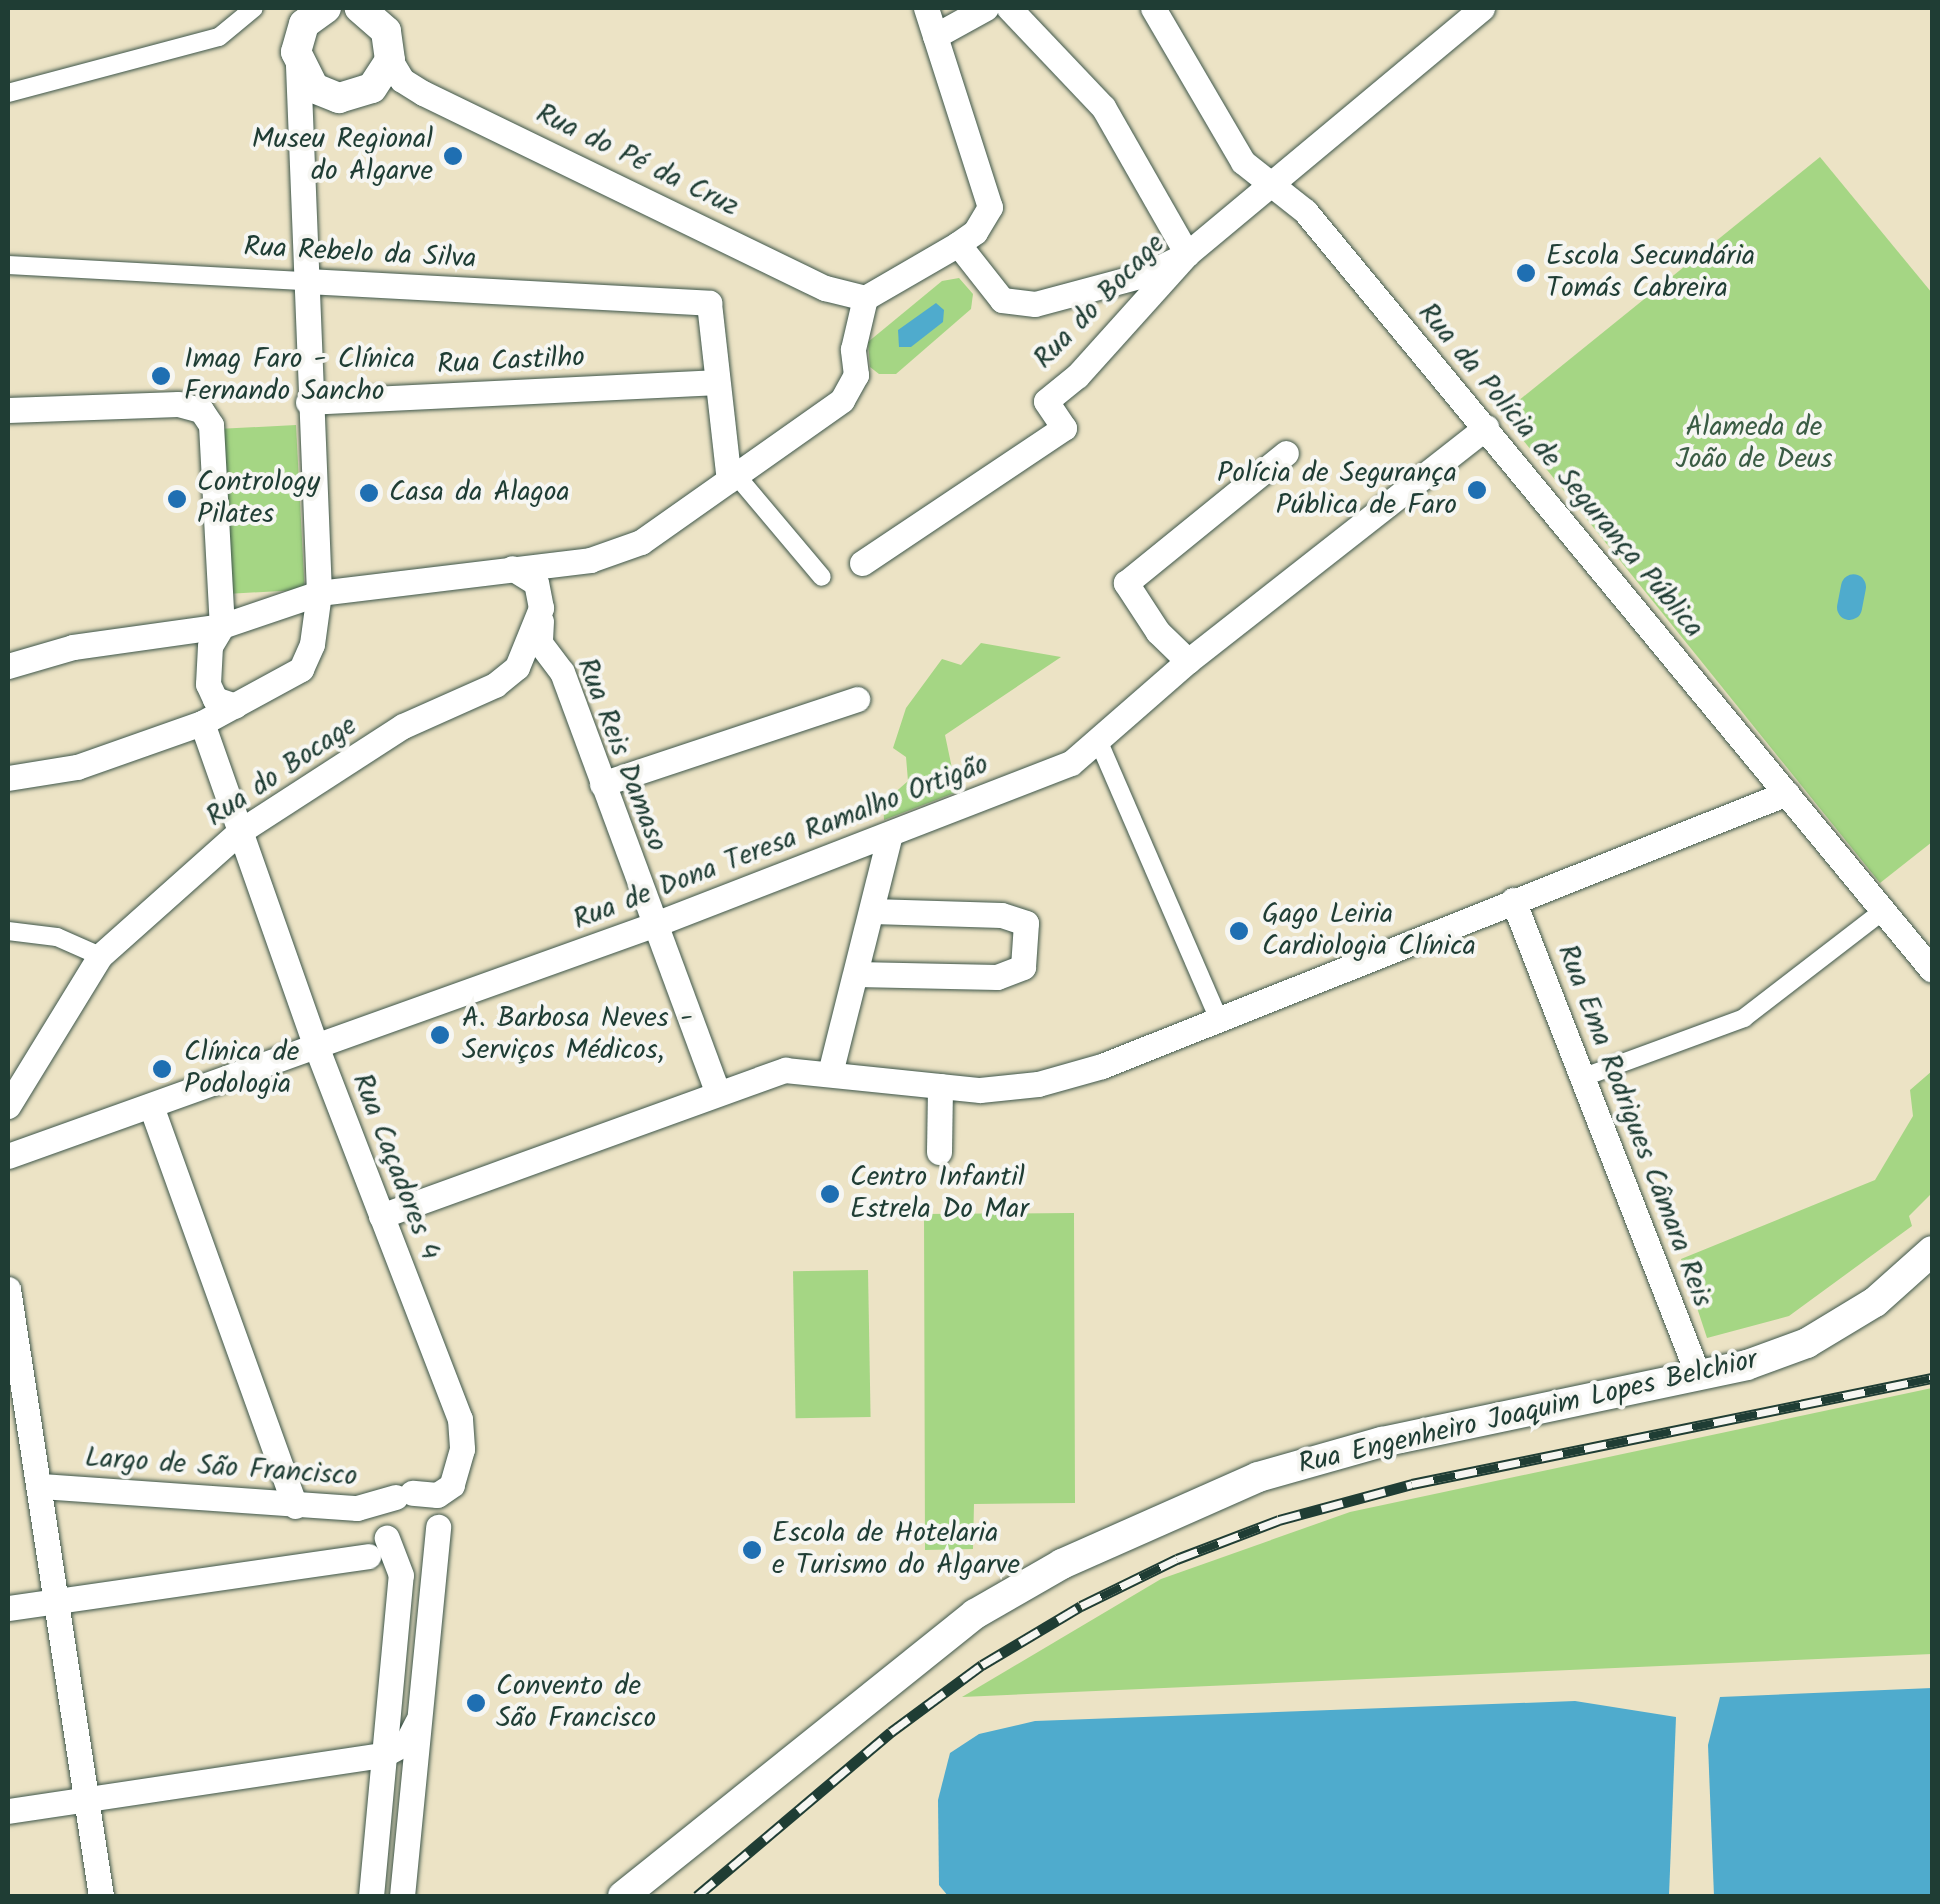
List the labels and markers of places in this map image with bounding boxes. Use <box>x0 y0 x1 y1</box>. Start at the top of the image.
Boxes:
place label: Museu Regional do Algarve <box>252 123 433 189</box>
marker: Museu Regional do Algarve <box>442 145 464 167</box>
place label: Escola Secundária Tomás Cabreira <box>1546 240 1755 306</box>
marker: Escola Secundária Tomás Cabreira <box>1515 262 1537 284</box>
place label: Imag Faro - Clínica Fernando Sancho <box>184 343 415 409</box>
marker: Imag Faro - Clínica Fernando Sancho <box>148 363 174 389</box>
place label: Polícia de Segurança Pública de Faro <box>1217 457 1457 523</box>
place label: Contrology Pilates <box>197 466 320 532</box>
place label: Casa da Alagoa <box>389 476 570 510</box>
marker: Polícia de Segurança Pública de Faro <box>1466 479 1488 501</box>
marker: Casa da Alagoa <box>358 482 380 504</box>
marker: Contrology Pilates <box>166 488 188 510</box>
place label: Gago Leiria Cardiologia Clínica <box>1262 898 1476 964</box>
marker: Gago Leiria Cardiologia Clínica <box>1226 918 1252 944</box>
place label: A. Barbosa Neves - Serviços Médicos, <box>462 1002 693 1068</box>
marker: A. Barbosa Neves - Serviços Médicos, <box>427 1022 453 1048</box>
place label: Clínica de Podologia <box>184 1036 299 1102</box>
marker: Clínica de Podologia <box>149 1056 175 1082</box>
place label: Centro Infantil Estrela Do Mar <box>850 1161 1029 1227</box>
marker: Centro Infantil Estrela Do Mar <box>819 1183 841 1205</box>
place label: Escola de Hotelaria e Turismo do Algarve <box>772 1517 1020 1583</box>
marker: Escola de Hotelaria e Turismo do Algarve <box>741 1539 763 1561</box>
place label: Convento de São Francisco <box>496 1670 656 1736</box>
marker: Convento de São Francisco <box>465 1692 487 1714</box>

